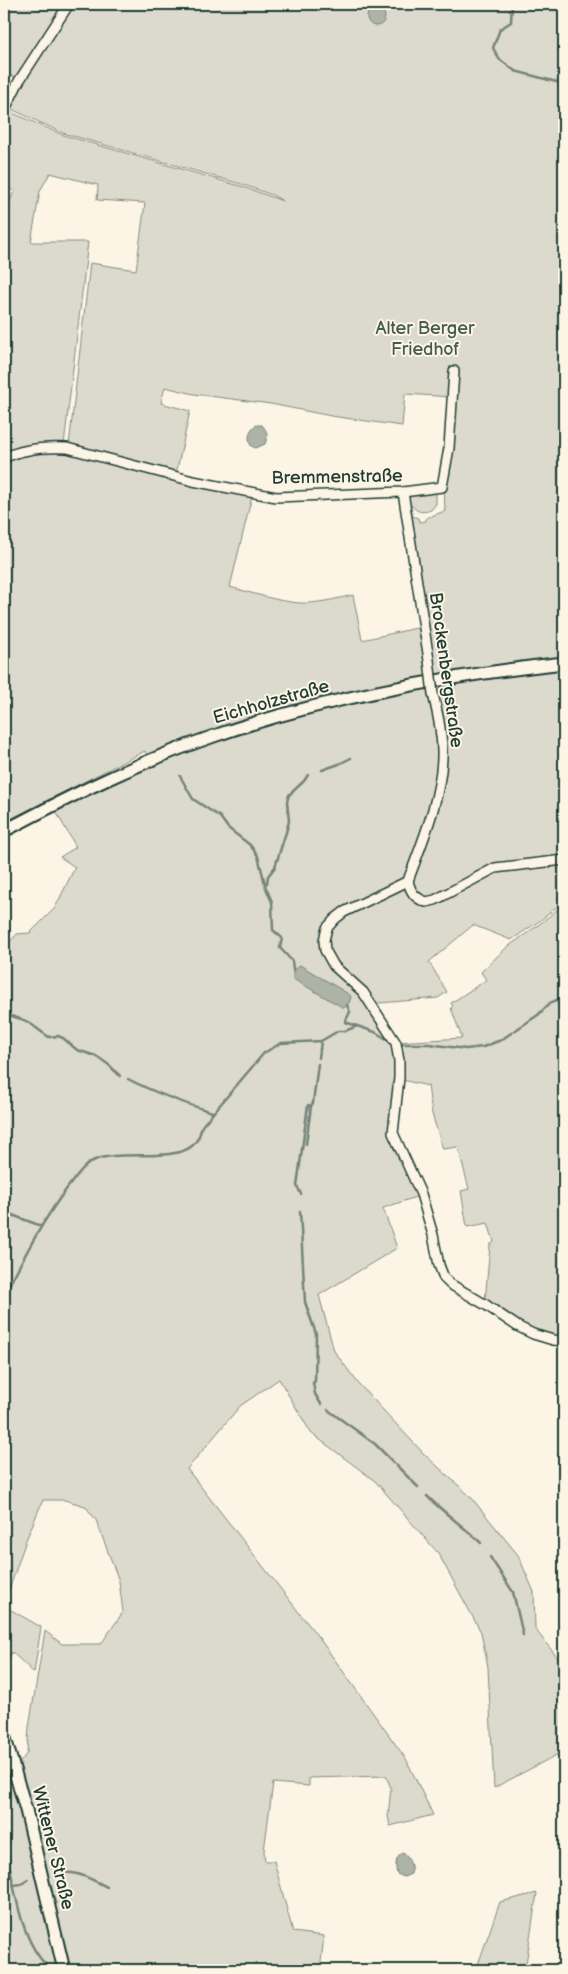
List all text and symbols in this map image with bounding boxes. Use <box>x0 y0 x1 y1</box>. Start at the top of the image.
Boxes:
park label: Alter Berger Friedhof <box>376 318 475 360</box>
street label: Bremmenstraße <box>271 465 403 489</box>
street label: Brockenbergstraße <box>425 591 467 749</box>
street label: Eichholzstraße <box>210 675 332 729</box>
street label: Wittener Straße <box>28 1784 79 1912</box>

